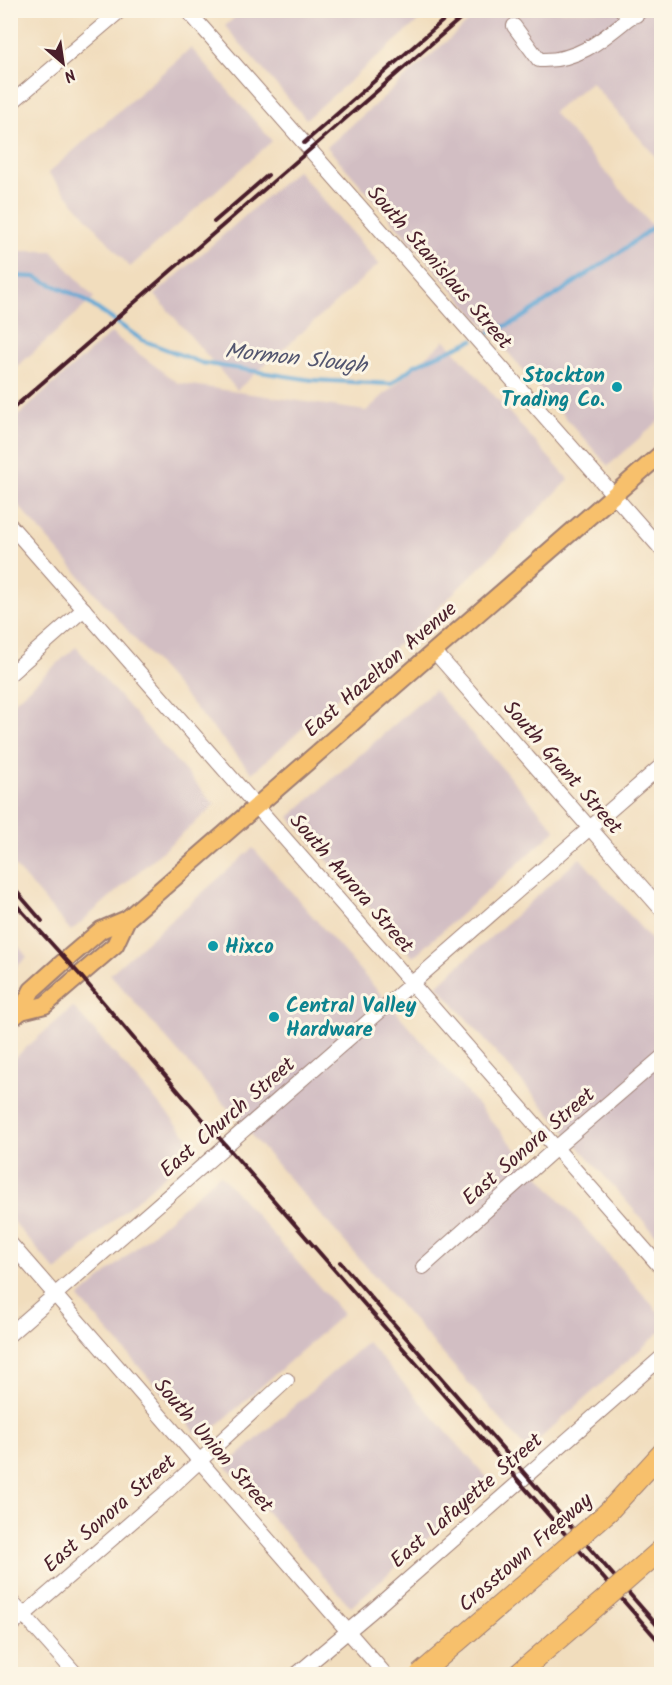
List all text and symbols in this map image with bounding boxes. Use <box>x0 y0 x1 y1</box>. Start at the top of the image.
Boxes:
north arrow <box>33 33 93 93</box>
text: N <box>59 61 80 88</box>
street label: South Stanislaus Street <box>358 178 520 358</box>
water label: Mormon Slough <box>223 335 371 385</box>
place label: Stockton Trading Co. <box>501 360 605 417</box>
marker: Stockton Trading Co. <box>610 380 624 394</box>
street label: East Hazelton Avenue <box>297 594 466 746</box>
street label: South Grant Street <box>494 693 630 843</box>
street label: South Aurora Street <box>281 807 422 962</box>
place label: Hixco <box>225 931 274 964</box>
marker: Hixco <box>206 939 220 953</box>
place label: Central Valley Hardware <box>286 990 417 1047</box>
marker: Central Valley Hardware <box>267 1010 281 1024</box>
street label: East Church Street <box>153 1049 304 1187</box>
street label: East Sonora Street <box>455 1079 604 1215</box>
street label: South Union Street <box>145 1371 282 1522</box>
street label: East Lafayette Street <box>383 1425 551 1577</box>
street label: East Sonora Street <box>36 1446 185 1582</box>
street label: Crosstown Freeway <box>451 1485 601 1621</box>

